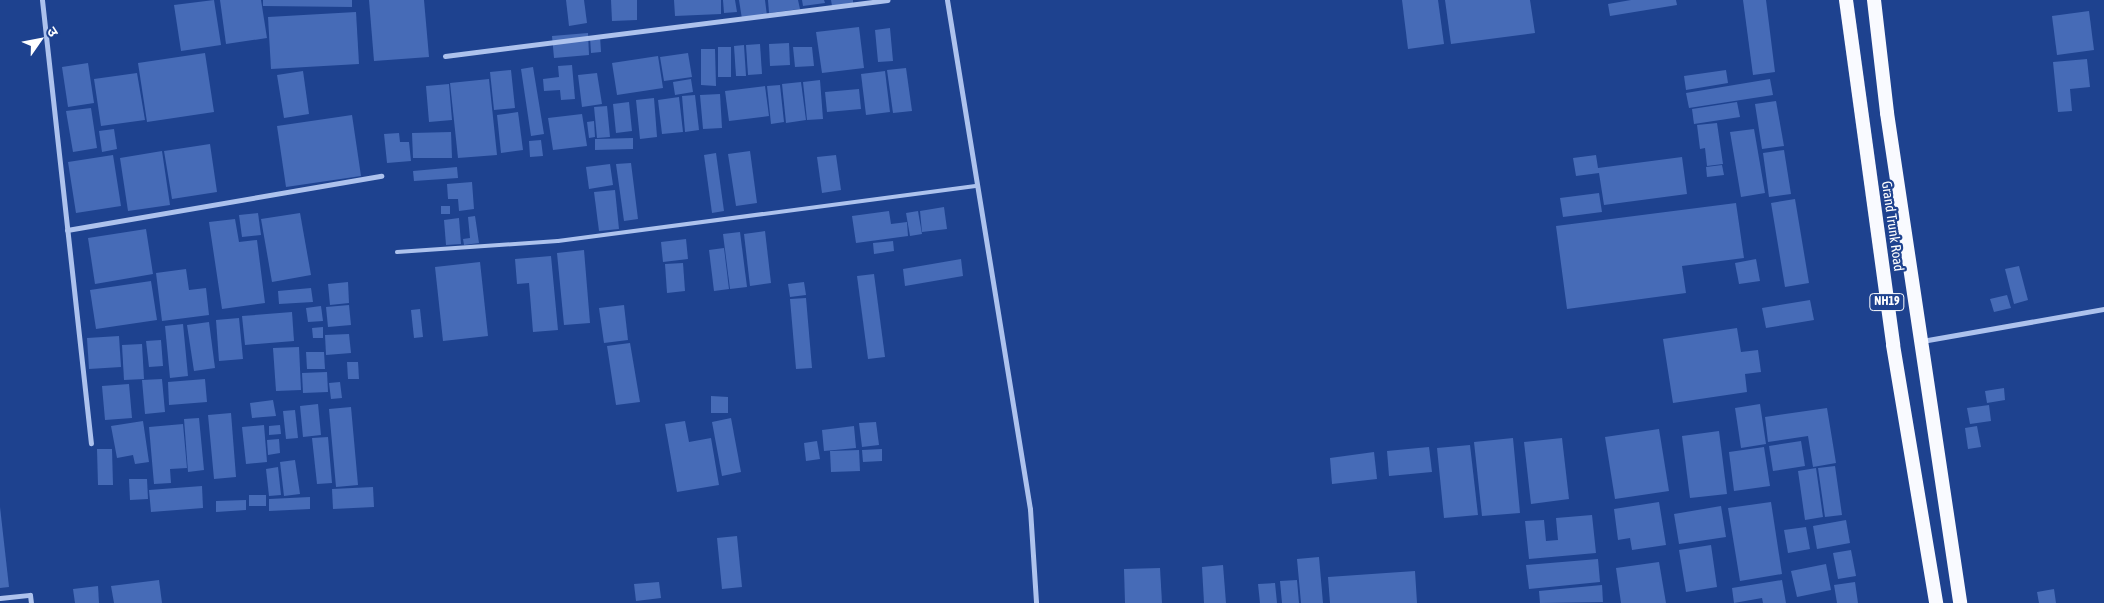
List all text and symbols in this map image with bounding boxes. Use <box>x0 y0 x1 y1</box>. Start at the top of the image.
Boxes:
north arrow <box>15 15 65 65</box>
text: उ <box>44 24 62 40</box>
street label: Grand Trunk Road <box>1878 180 1908 272</box>
road number: NH19 <box>1868 292 1906 312</box>

